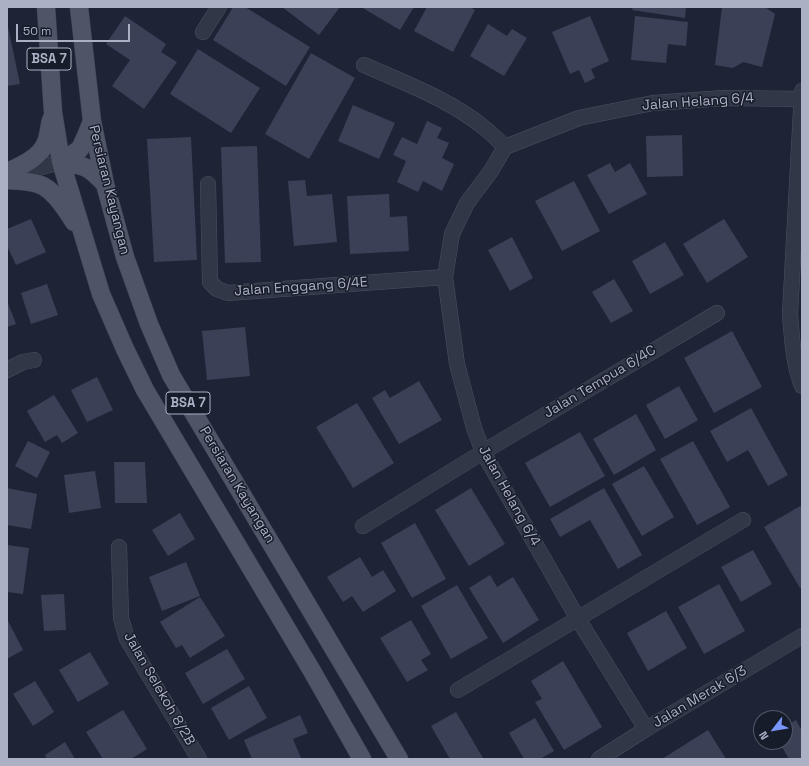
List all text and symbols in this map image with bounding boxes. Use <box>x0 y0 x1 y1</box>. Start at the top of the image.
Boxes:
scale bar <box>18 16 132 42</box>
text: 50 m <box>23 23 51 39</box>
road number: BSA 7 <box>27 48 71 70</box>
street label: Jalan Helang 6/4 <box>641 90 755 114</box>
street label: Persiaran Kayangan <box>85 123 133 257</box>
street label: Jalan Enggang 6/4E <box>234 274 368 300</box>
street label: Jalan Tempua 6/4C <box>541 342 659 422</box>
road number: BSA 7 <box>166 392 210 414</box>
street label: Persiaran Kayangan <box>196 424 278 546</box>
street label: Jalan Helang 6/4 <box>474 443 544 549</box>
street label: Jalan Selekoh 8/2B <box>120 629 198 749</box>
street label: Jalan Merak 6/3 <box>650 662 750 732</box>
north arrow <box>753 710 793 750</box>
text: N <box>756 729 771 742</box>

